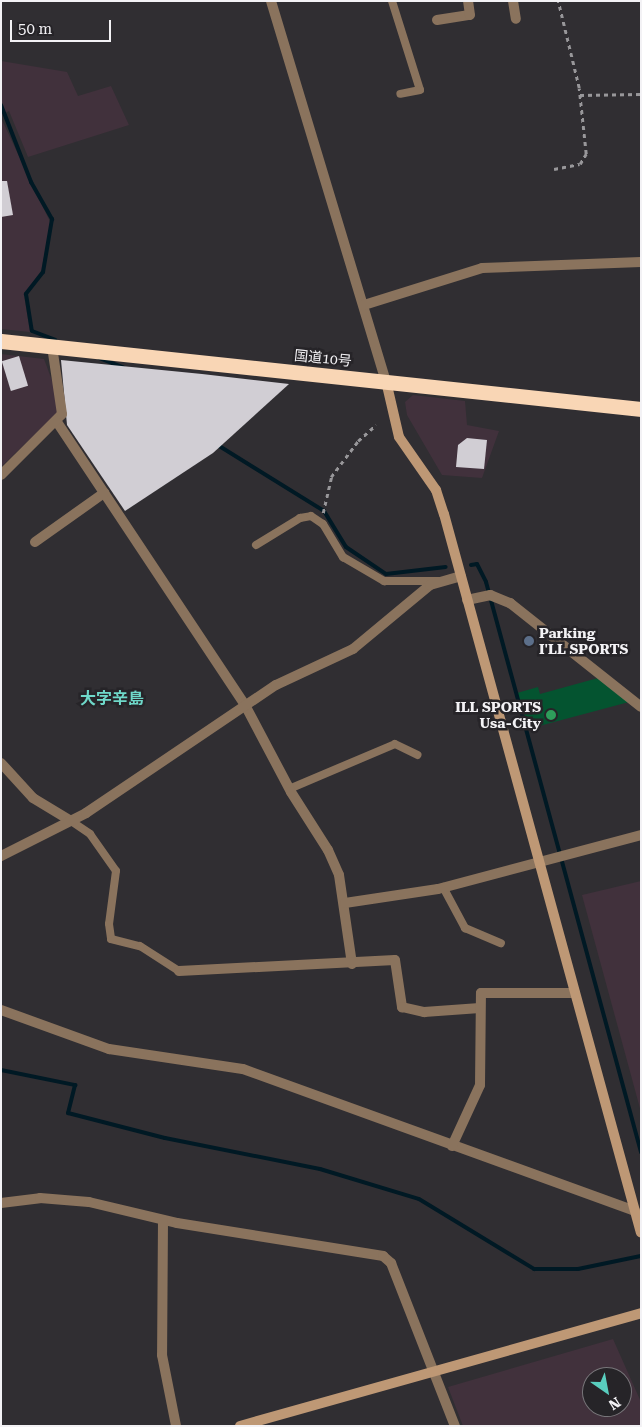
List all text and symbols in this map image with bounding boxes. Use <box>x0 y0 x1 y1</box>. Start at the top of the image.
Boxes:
scale bar <box>12 10 114 42</box>
text: 50 m <box>18 20 52 38</box>
street label: 国道10号 <box>293 347 353 369</box>
place label: Parking I'LL SPORTS <box>539 625 628 658</box>
marker: Parking I'LL SPORTS <box>523 635 535 647</box>
district label: 大字辛島 <box>80 689 144 709</box>
place label: ILL SPORTS Usa-City <box>455 699 541 732</box>
marker: ILL SPORTS Usa-City <box>545 709 557 721</box>
north arrow <box>582 1367 632 1417</box>
text: N <box>606 1394 624 1413</box>

